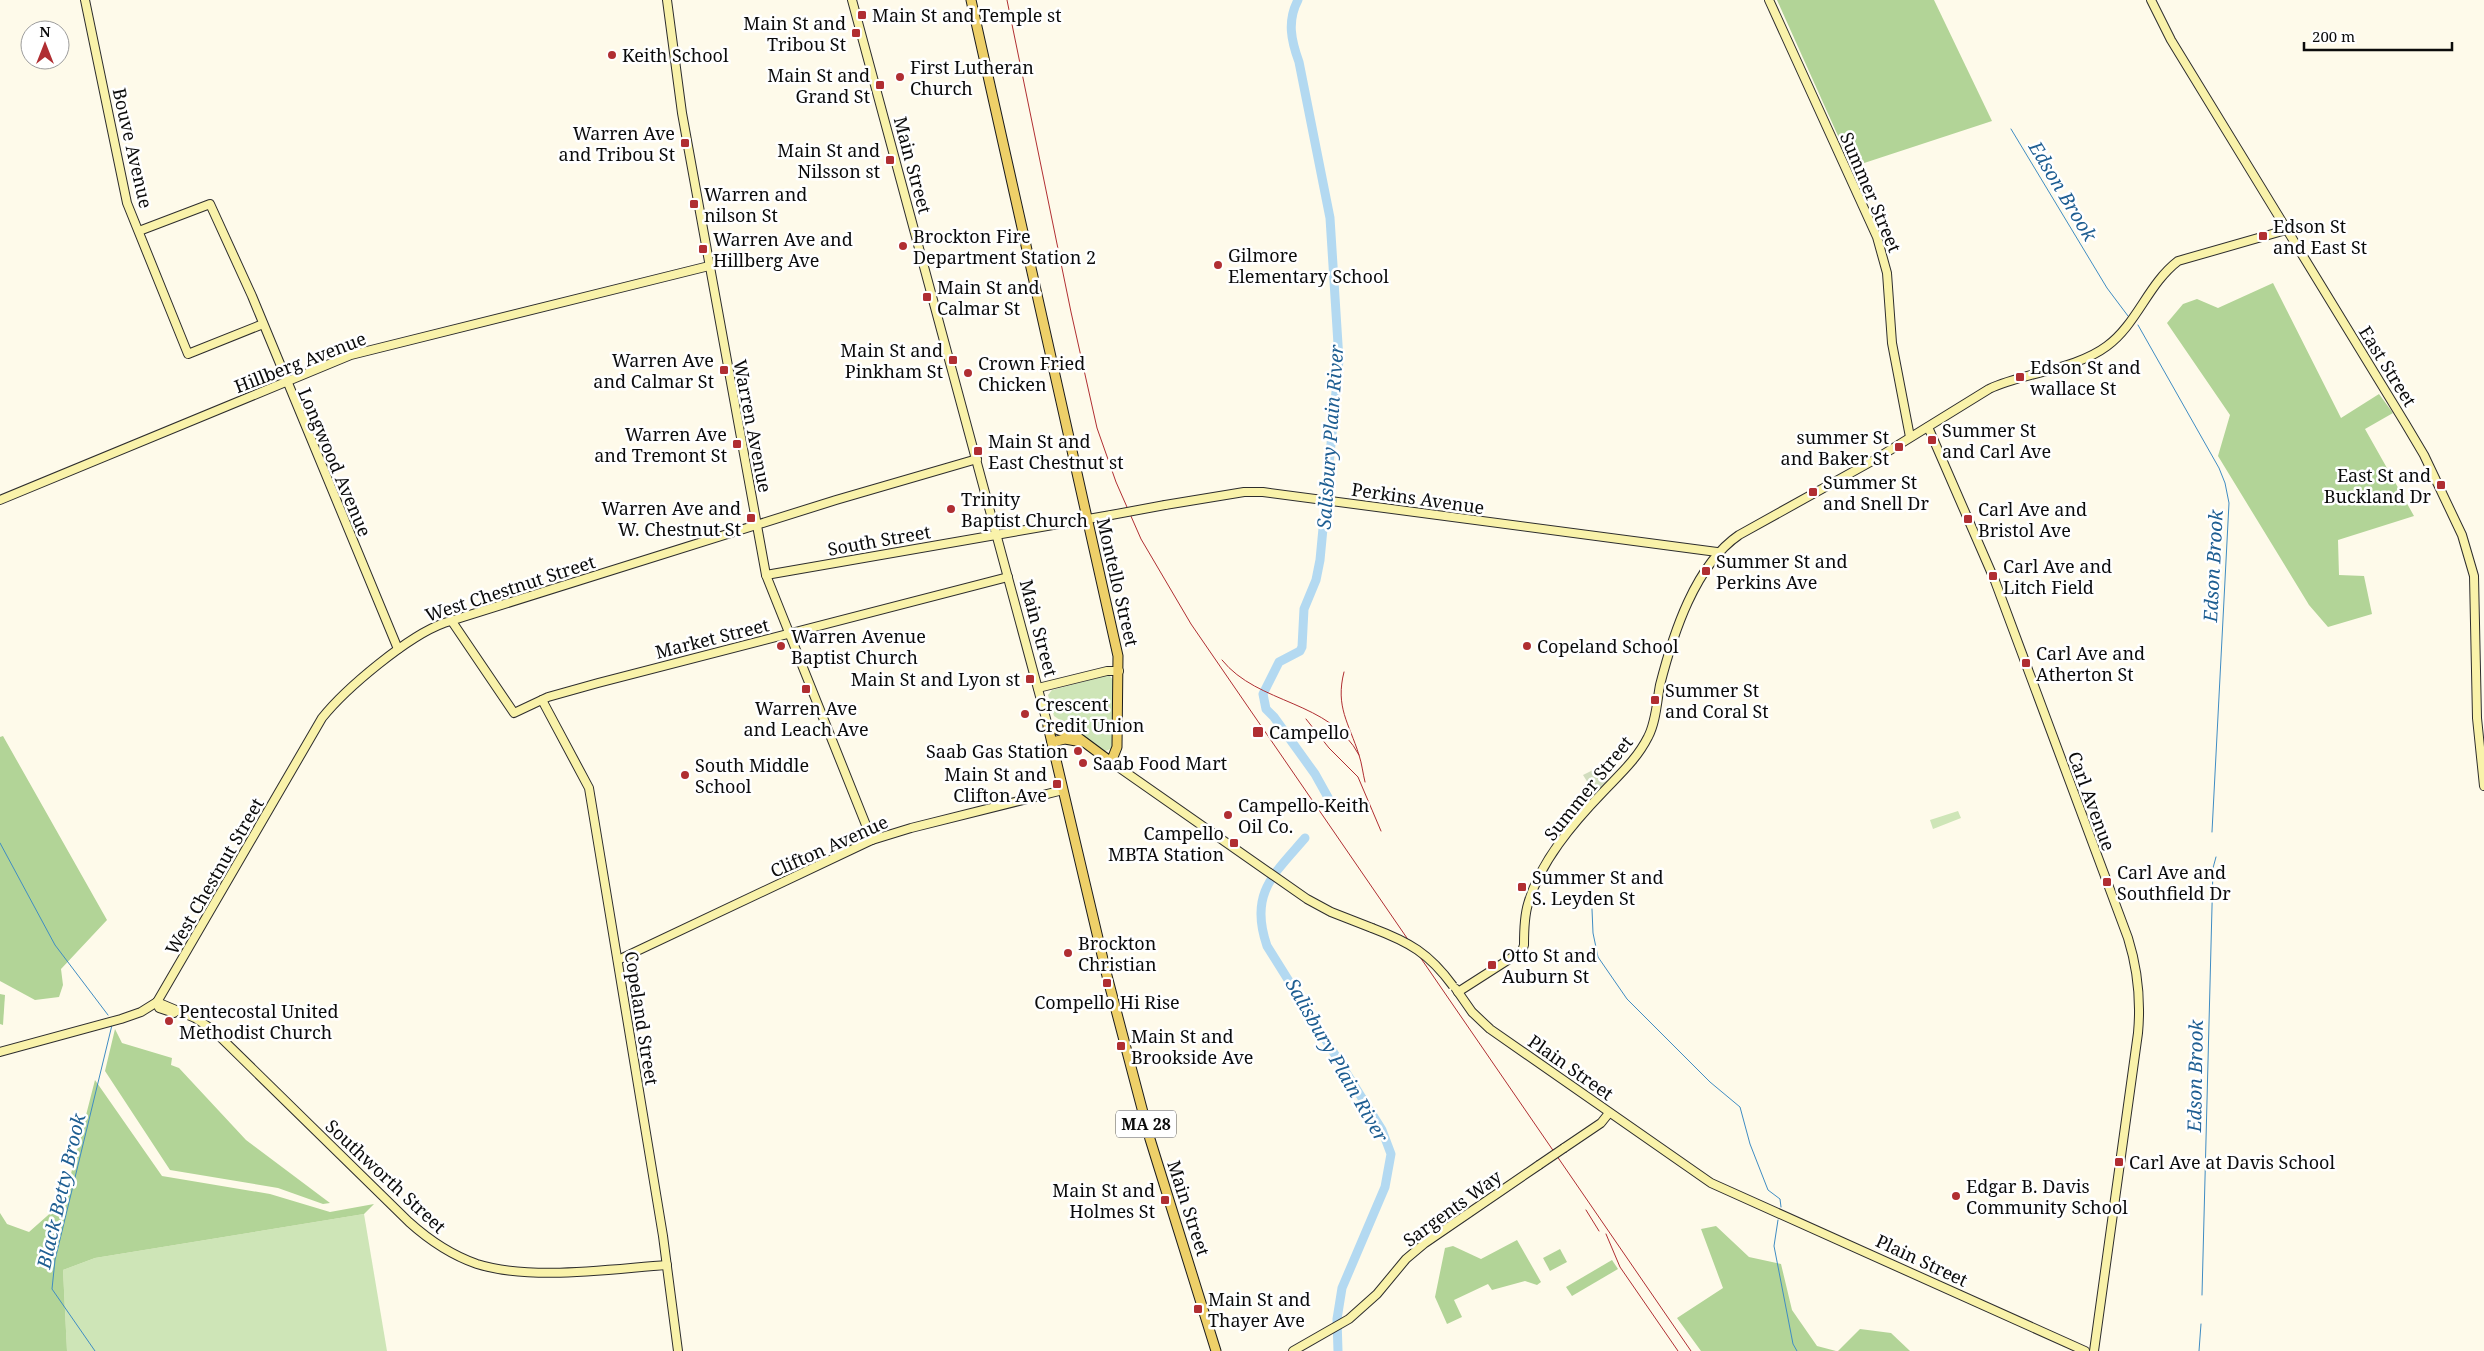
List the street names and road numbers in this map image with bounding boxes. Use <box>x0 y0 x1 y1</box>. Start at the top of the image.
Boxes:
street label: Bouve Avenue <box>108 86 158 210</box>
street label: Main Street <box>889 114 937 216</box>
street label: Summer Street <box>1835 128 1907 256</box>
street label: East Street <box>2354 321 2422 411</box>
street label: Hillberg Avenue <box>231 326 369 398</box>
street label: Warren Avenue <box>728 357 778 495</box>
street label: Longwood Avenue <box>293 384 377 540</box>
street label: Perkins Avenue <box>1350 477 1486 519</box>
street label: Montello Street <box>1092 515 1144 649</box>
street label: South Street <box>826 519 932 561</box>
street label: West Chestnut Street <box>422 549 598 627</box>
street label: Main Street <box>1015 577 1063 679</box>
street label: Market Street <box>653 612 771 664</box>
street label: Summer Street <box>1538 731 1638 845</box>
street label: Carl Avenue <box>2063 748 2121 854</box>
street label: West Chestnut Street <box>159 793 269 959</box>
street label: Clifton Avenue <box>766 809 892 883</box>
street label: Copeland Street <box>620 949 664 1087</box>
street label: Plain Street <box>1524 1029 1618 1105</box>
road number: MA 28 <box>1116 1110 1176 1138</box>
street label: Southworth Street <box>321 1114 451 1238</box>
street label: Main Street <box>1162 1157 1216 1259</box>
street label: Sargents Way <box>1398 1164 1507 1252</box>
street label: Plain Street <box>1872 1228 1972 1292</box>

